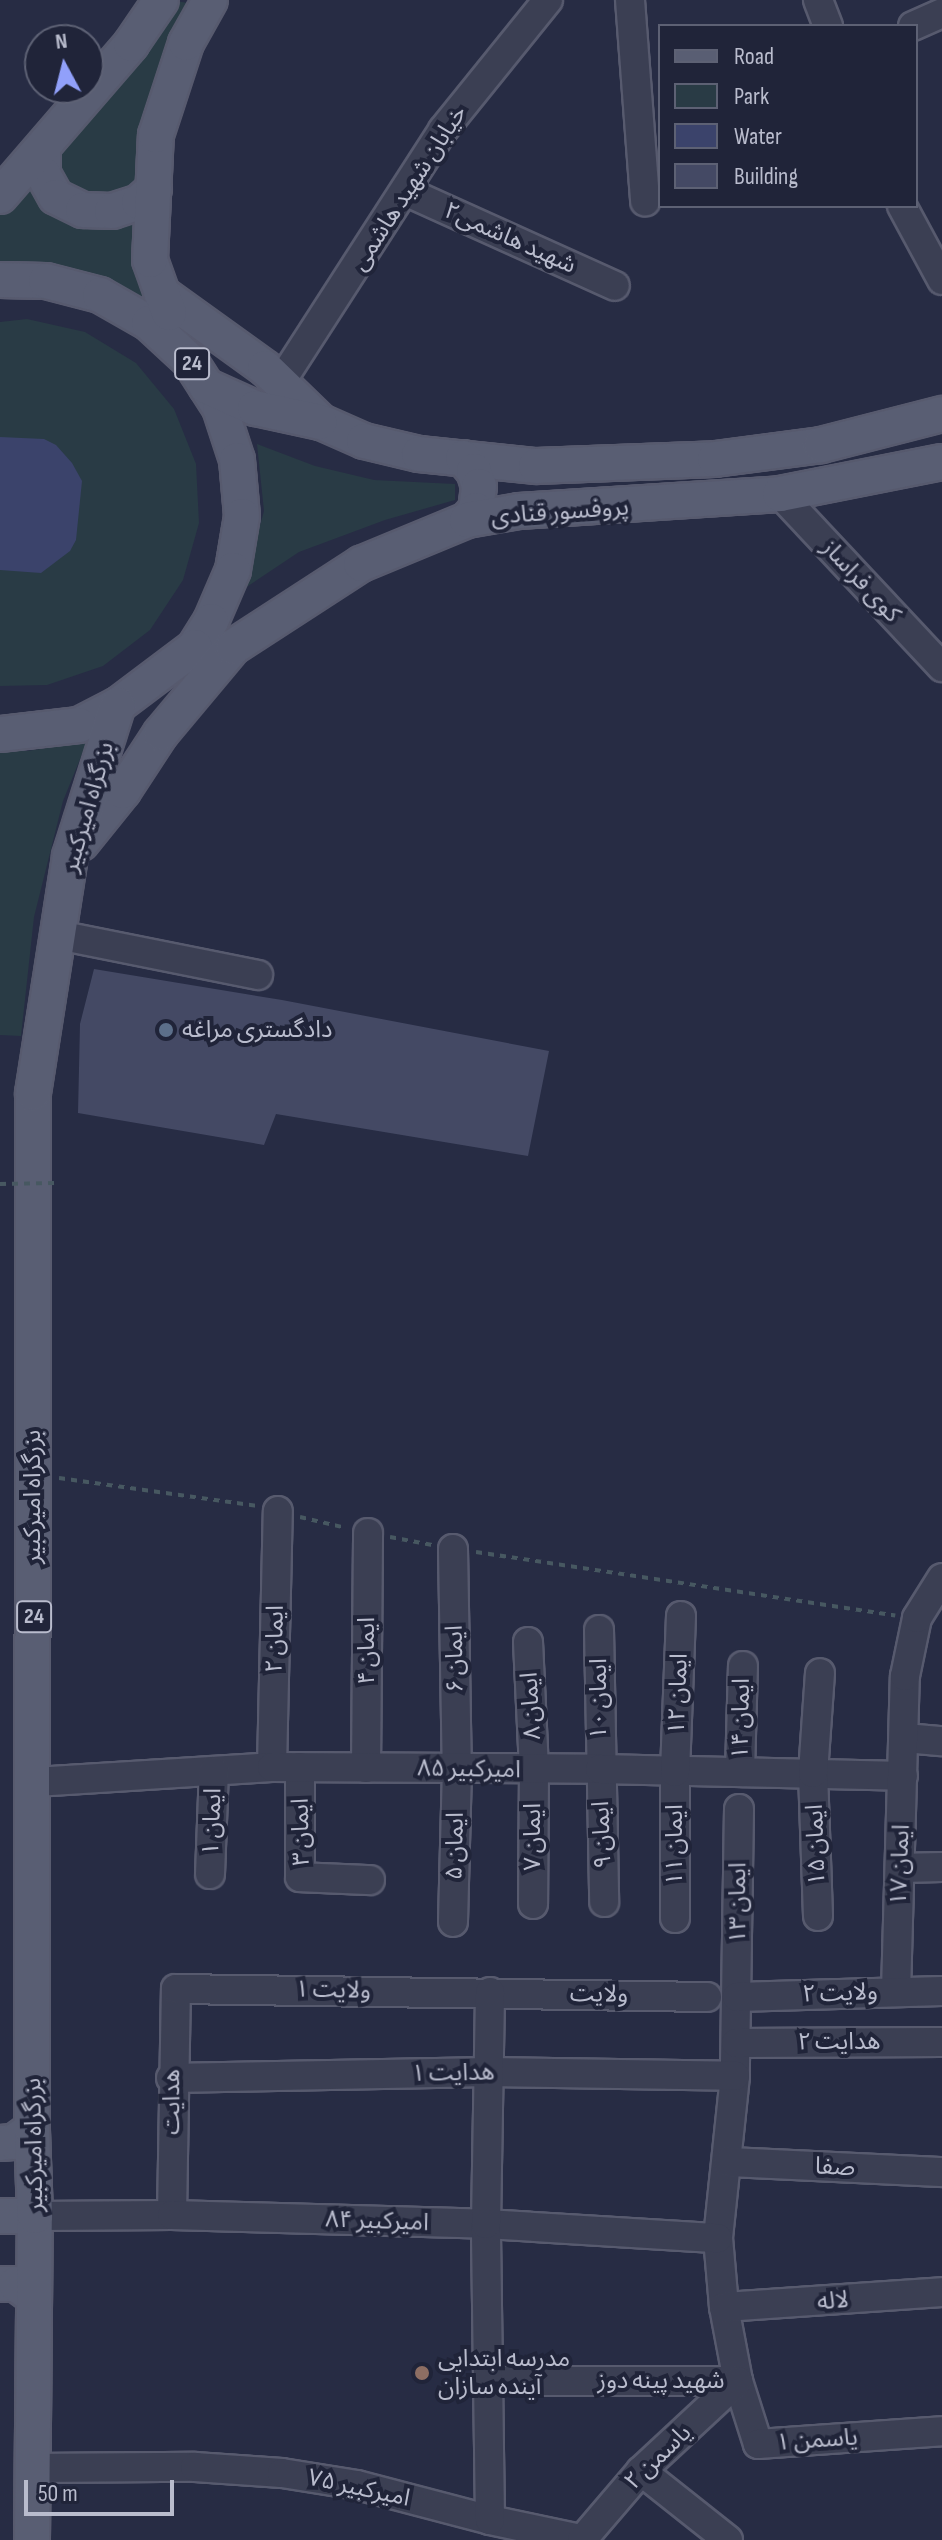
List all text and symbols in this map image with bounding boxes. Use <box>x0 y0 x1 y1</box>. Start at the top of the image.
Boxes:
north arrow <box>24 24 104 104</box>
legend <box>658 24 918 208</box>
text: N <box>54 28 69 56</box>
text: Road <box>734 42 774 71</box>
text: Park <box>734 82 769 111</box>
street label: خیابان شهید هاشمی <box>345 100 473 276</box>
text: Water <box>734 122 782 151</box>
text: Building <box>734 162 798 191</box>
street label: شهید هاشمی۲ <box>440 196 580 280</box>
road number: 24 <box>174 346 210 382</box>
street label: پروفسور قنادی <box>490 493 630 531</box>
street label: کوی فراساز <box>815 533 907 629</box>
street label: بزرگراه امیرکبیر <box>56 739 120 875</box>
place label: دادگستری مراغه <box>182 1016 332 1044</box>
marker: دادگستری مراغه <box>157 1021 175 1039</box>
street label: بزرگراه امیرکبیر <box>19 1430 47 1564</box>
road number: 24 <box>16 1599 52 1635</box>
street label: ایمان ۲ <box>260 1605 290 1673</box>
street label: ایمان ۴ <box>353 1617 381 1685</box>
street label: ایمان ۶ <box>440 1625 470 1693</box>
street label: ایمان ۱۲ <box>662 1653 694 1735</box>
street label: ایمان ۱۰ <box>585 1658 613 1740</box>
street label: ایمان ۸ <box>515 1671 547 1741</box>
street label: ایمان ۱۴ <box>726 1678 756 1760</box>
street label: امیرکبیر ۸۵ <box>417 1754 521 1784</box>
street label: ایمان ۱ <box>196 1788 228 1856</box>
street label: ایمان ۳ <box>286 1798 316 1866</box>
street label: ایمان ۹ <box>586 1801 618 1869</box>
street label: ایمان ۷ <box>519 1803 547 1871</box>
street label: ایمان ۱۱ <box>661 1804 689 1886</box>
street label: ایمان ۱۵ <box>800 1804 832 1886</box>
street label: ایمان ۵ <box>440 1812 470 1880</box>
street label: ایمان ۱۷ <box>884 1824 916 1906</box>
street label: ایمان ۱۳ <box>724 1862 752 1944</box>
street label: ولایت ۱ <box>295 1975 371 2005</box>
street label: ولایت ۲ <box>802 1977 878 2009</box>
street label: ولایت <box>570 1979 628 2009</box>
street label: هدایت ۲ <box>797 2028 881 2056</box>
street label: هدایت ۱ <box>411 2058 495 2088</box>
street label: هدایت <box>158 2069 186 2135</box>
street label: بزرگراه امیرکبیر <box>18 2078 50 2212</box>
street label: صفا <box>814 2152 856 2182</box>
street label: امیرکبیر ۸۴ <box>325 2205 429 2237</box>
street label: لاله <box>816 2285 850 2317</box>
place label: مدرسه ابتدایی آینده سازان <box>438 2345 570 2401</box>
marker: مدرسه ابتدایی آینده سازان <box>413 2364 431 2382</box>
street label: شهید پینه دوز <box>597 2367 725 2395</box>
street label: یاسمن ۲ <box>619 2418 697 2496</box>
street label: یاسمن ۱ <box>775 2423 859 2457</box>
street label: امیرکبیر ۷۵ <box>305 2463 413 2513</box>
scale bar <box>28 2464 178 2514</box>
text: 50 m <box>38 2479 78 2508</box>

